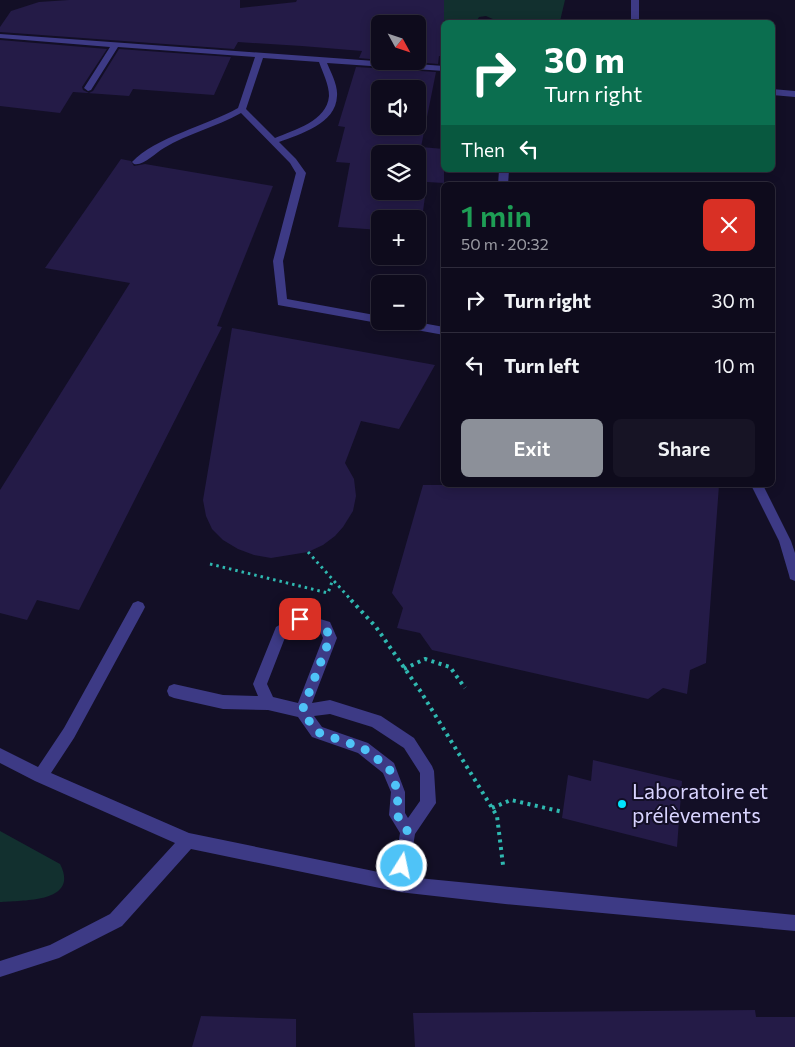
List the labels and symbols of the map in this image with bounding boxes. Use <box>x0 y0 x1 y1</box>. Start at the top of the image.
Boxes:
north arrow <box>371 15 426 70</box>
pin <box>279 598 321 640</box>
place label: Laboratoire et prélèvements <box>632 778 768 827</box>
marker: Laboratoire et prélèvements <box>616 798 628 810</box>
position arrow <box>375 839 427 891</box>

